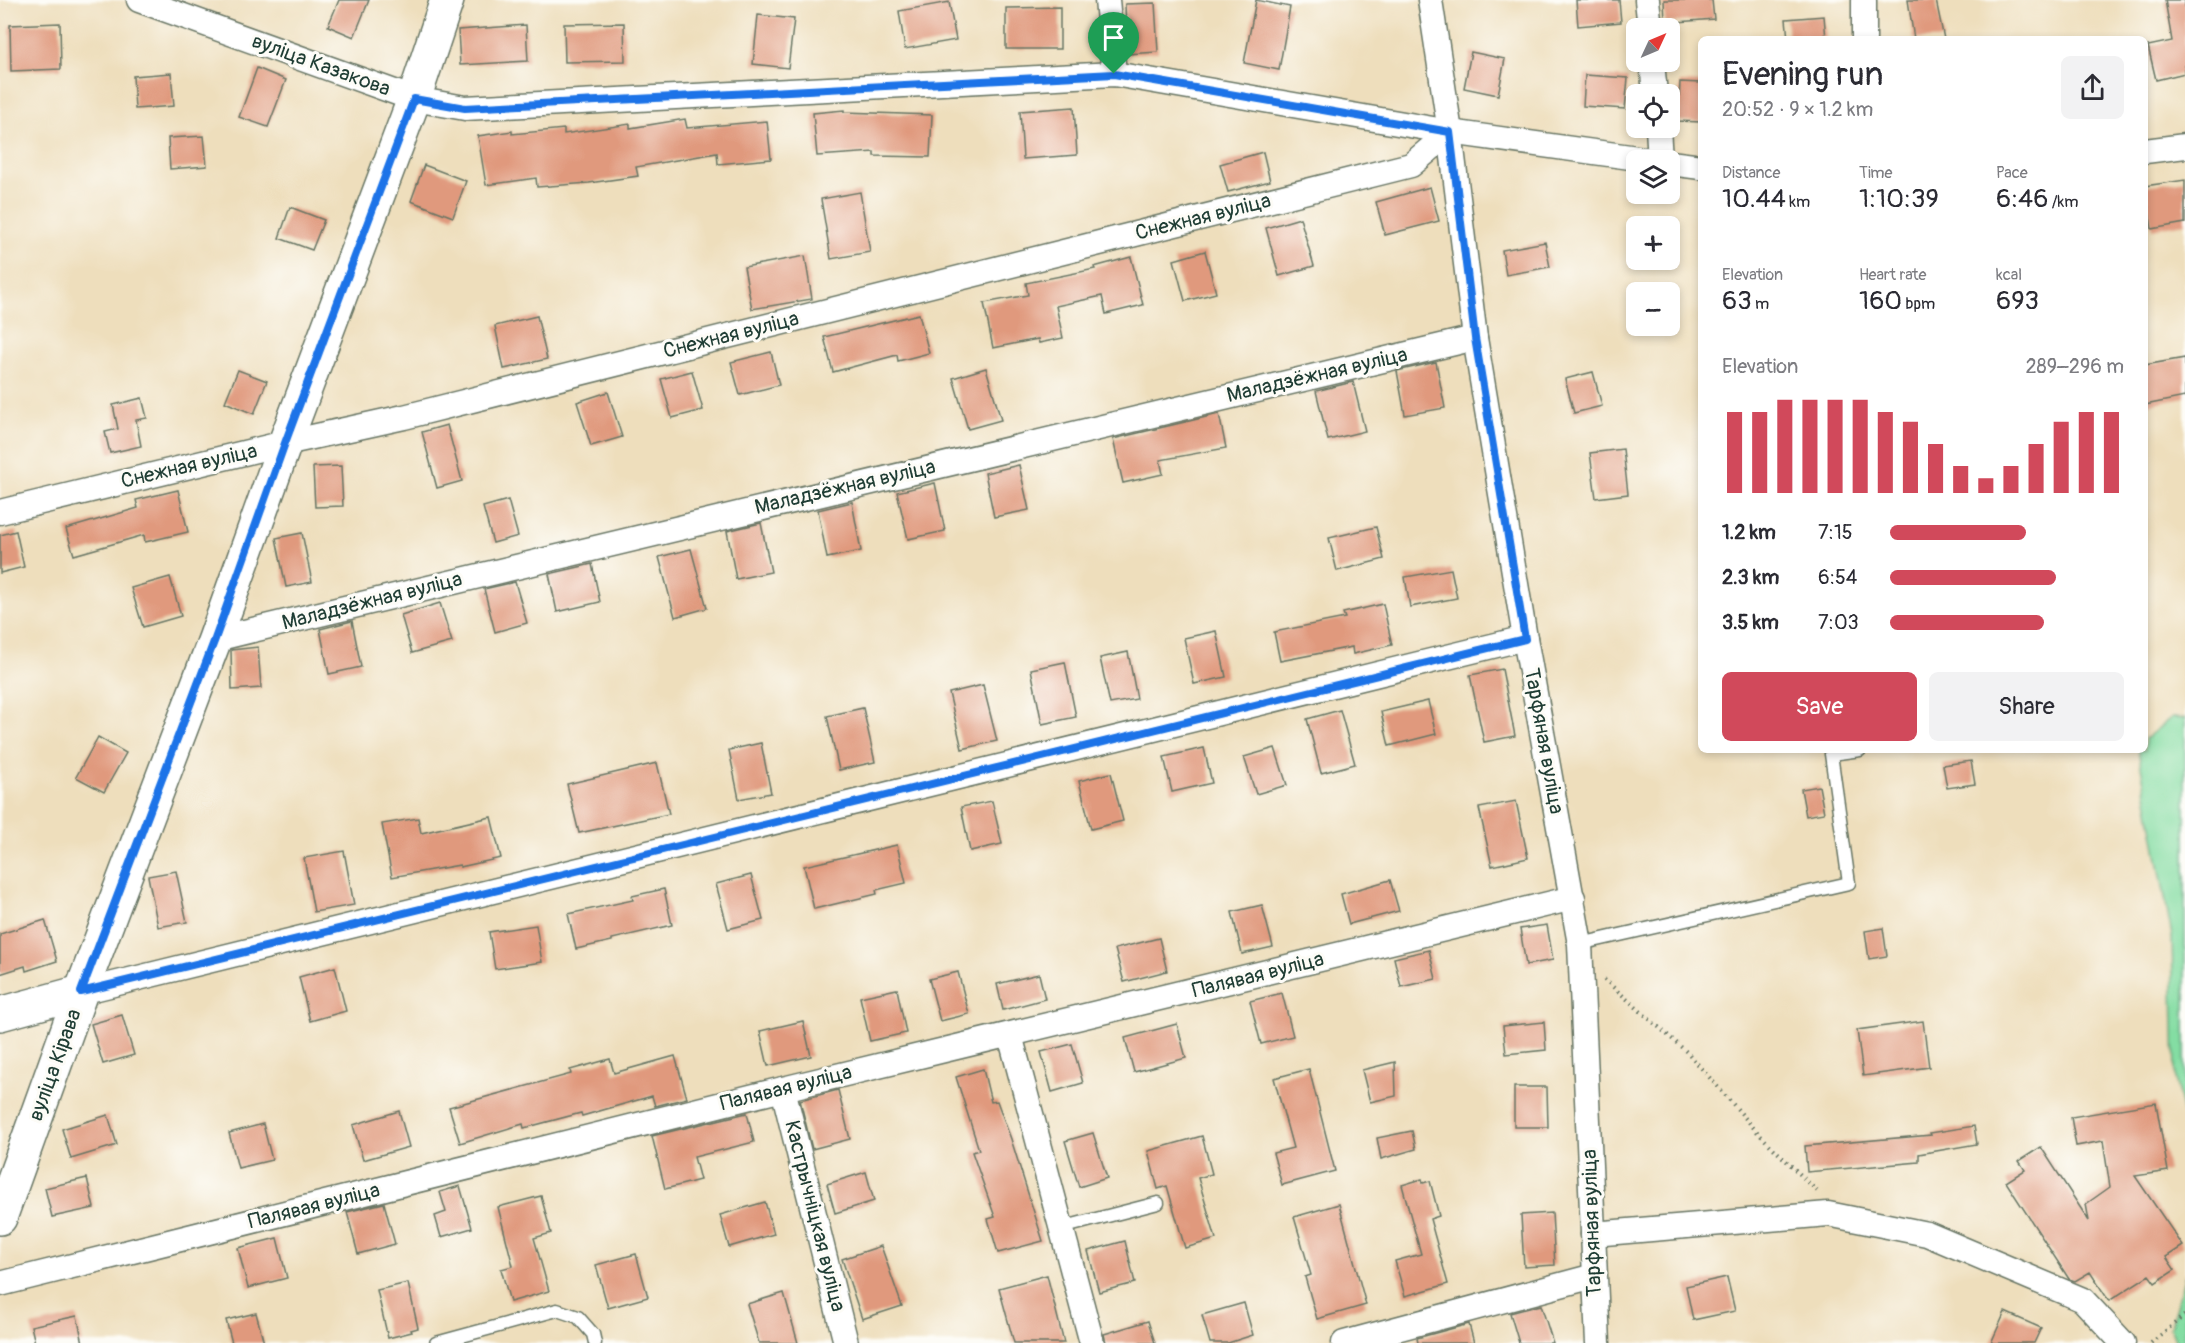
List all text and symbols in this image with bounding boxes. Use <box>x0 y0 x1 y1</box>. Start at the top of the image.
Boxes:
pin <box>1088 12 1139 74</box>
north arrow <box>1626 18 1680 72</box>
map controls <box>1626 18 1680 336</box>
icon: arrive <box>1097 21 1130 54</box>
street label: вуліца Казакова <box>248 27 394 103</box>
text: Evening run <box>1722 54 1883 95</box>
button: share <box>2061 56 2124 119</box>
button: locate <box>1626 84 1680 138</box>
text: 20:52 · 9 × 1.2 km <box>1722 97 1873 122</box>
button: layers <box>1626 150 1680 204</box>
text: Distance <box>1722 163 1781 183</box>
text: Time <box>1859 163 1892 183</box>
text: Pace <box>1996 163 2028 183</box>
text: 10.44 <box>1722 183 1786 215</box>
text: 1:10:39 <box>1859 183 1939 215</box>
text: 6:46 <box>1996 183 2048 215</box>
street label: Снежная вуліца <box>1132 187 1274 247</box>
text: km <box>1786 192 1810 212</box>
text: /km <box>2048 192 2078 212</box>
button: + <box>1626 216 1680 270</box>
text: Elevation <box>1722 265 1783 285</box>
text: Heart rate <box>1859 265 1926 285</box>
text: kcal <box>1996 265 2022 285</box>
button: − <box>1626 282 1680 336</box>
text: 63 <box>1722 285 1752 317</box>
text: 160 <box>1859 285 1902 317</box>
text: 693 <box>1996 285 2039 317</box>
text: m <box>1752 294 1769 314</box>
text: bpm <box>1902 294 1935 314</box>
street label: Снежная вуліца <box>660 305 802 365</box>
street label: Маладзёжная вуліца <box>1224 341 1410 409</box>
text: Elevation <box>1722 354 1798 379</box>
text: 289–296 m <box>2025 354 2124 379</box>
street label: Снежная вуліца <box>118 437 260 495</box>
street label: Маладзёжная вуліца <box>752 453 938 521</box>
text: 1.2 km <box>1722 520 1776 545</box>
text: 7:15 <box>1818 520 1853 545</box>
text: 2.3 km <box>1722 565 1779 590</box>
text: 6:54 <box>1818 565 1857 590</box>
street label: Маладзёжная вуліца <box>279 566 465 636</box>
text: 3.5 km <box>1722 610 1779 635</box>
text: 7:03 <box>1818 610 1859 635</box>
street label: Тарфяная вуліца <box>1518 666 1570 816</box>
button: Save <box>1722 672 1917 741</box>
button: Share <box>1929 672 2124 741</box>
street label: Палявая вуліца <box>1189 946 1327 1004</box>
street label: вуліца Кірава <box>22 1005 88 1125</box>
street label: Палявая вуліца <box>717 1059 855 1117</box>
street label: Кастрычніцкая вуліца <box>778 1118 852 1314</box>
street label: Тарфяная вуліца <box>1576 1149 1608 1297</box>
street label: Палявая вуліца <box>245 1177 383 1235</box>

